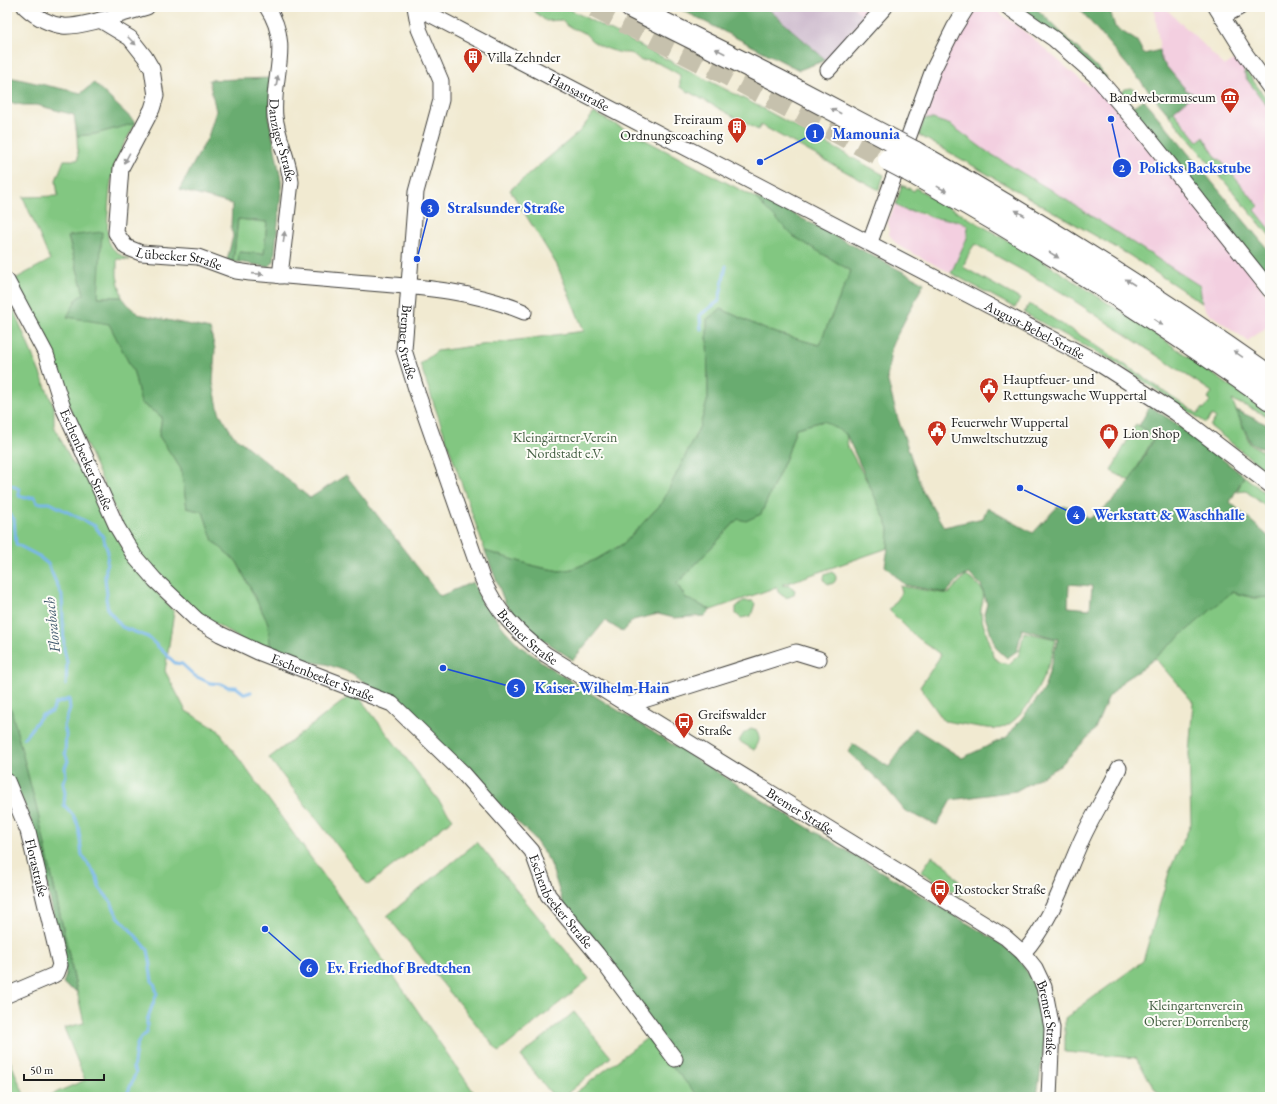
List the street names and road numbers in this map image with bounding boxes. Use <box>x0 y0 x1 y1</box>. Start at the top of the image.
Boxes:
street label: Hansastraße <box>546 69 613 116</box>
street label: Danziger Straße <box>265 98 300 183</box>
street label: Lübecker Straße <box>133 243 225 274</box>
street label: August-Bebel-Straße <box>981 296 1089 363</box>
street label: Bremer Straße <box>395 304 422 382</box>
street label: Eschenbeeker Straße <box>56 406 118 514</box>
street label: Bremer Straße <box>493 605 562 669</box>
street label: Eschenbeeker Straße <box>269 649 378 706</box>
street label: Bremer Straße <box>763 783 838 839</box>
street label: Florastraße <box>21 837 53 899</box>
street label: Eschenbeeker Straße <box>525 852 598 952</box>
street label: Bremer Straße <box>1033 977 1061 1056</box>

